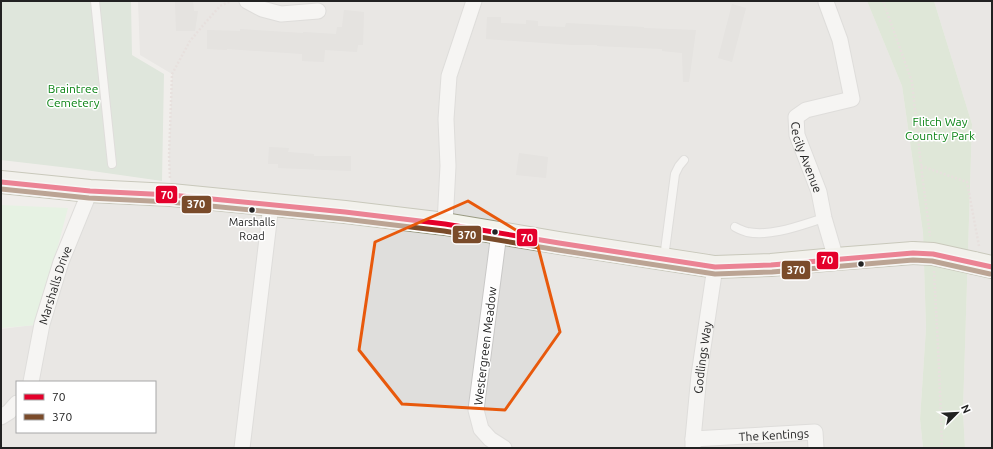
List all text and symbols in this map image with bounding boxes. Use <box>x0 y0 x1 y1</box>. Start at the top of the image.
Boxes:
park label: Braintree Cemetery <box>47 82 100 109</box>
park label: Flitch Way Country Park <box>905 115 975 142</box>
street label: Cecily Avenue <box>790 121 825 194</box>
line badge: 70 <box>155 185 178 204</box>
text: 70 <box>161 189 173 201</box>
line badge: 370 <box>181 195 212 214</box>
text: 370 <box>187 198 205 210</box>
marker: Marshalls Road <box>247 205 257 215</box>
place label: Marshalls Road <box>229 216 276 242</box>
line badge: 370 <box>452 225 482 244</box>
unlabelled marker <box>490 227 500 237</box>
line badge: 70 <box>516 228 538 247</box>
text: 370 <box>458 229 476 241</box>
text: 70 <box>521 232 533 244</box>
street label: Marshalls Drive <box>36 244 74 326</box>
line badge: 70 <box>816 251 839 270</box>
text: 70 <box>821 254 833 266</box>
unlabelled marker <box>856 259 866 269</box>
line badge: 370 <box>781 260 811 280</box>
text: 370 <box>787 264 805 276</box>
street label: Westergreen Meadow <box>471 285 499 406</box>
street label: Godlings Way <box>691 320 713 394</box>
legend <box>16 381 156 433</box>
text: 70 <box>52 390 66 403</box>
north arrow <box>937 393 977 433</box>
text: N <box>959 403 973 415</box>
text: 370 <box>52 410 73 423</box>
street label: The Kentings <box>738 426 809 443</box>

